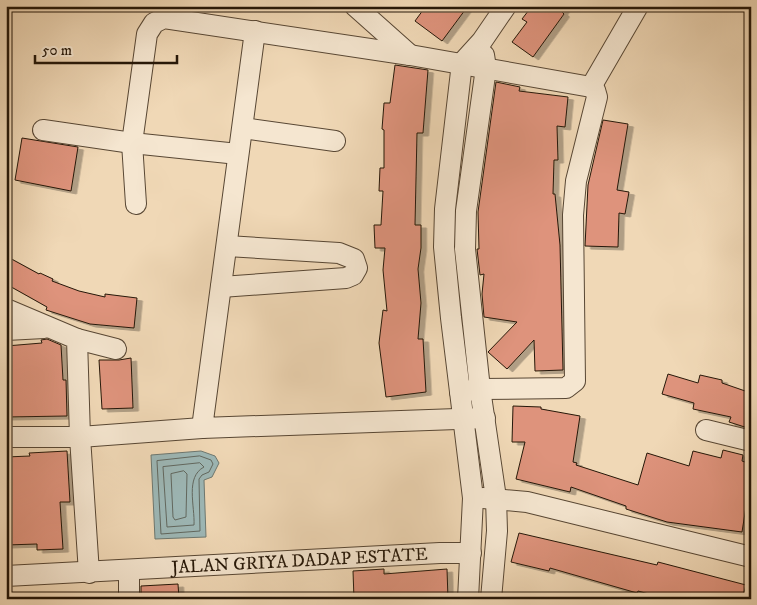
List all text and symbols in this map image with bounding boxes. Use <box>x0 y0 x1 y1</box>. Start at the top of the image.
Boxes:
scale bar <box>35 32 178 64</box>
text: 50 m <box>42 41 72 60</box>
street label: JALAN GRIYA DADAP ESTATE <box>169 544 429 579</box>

